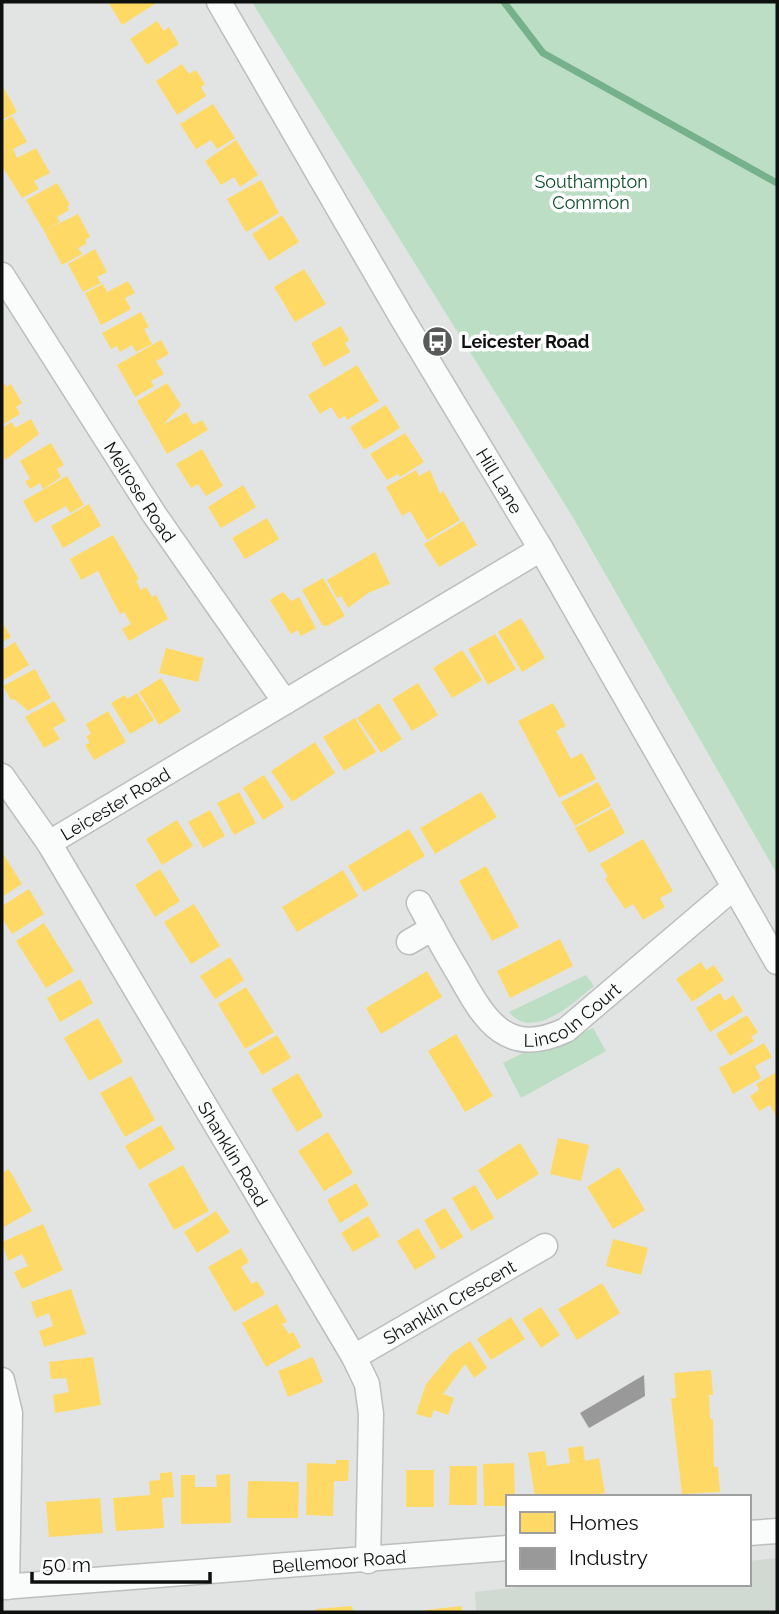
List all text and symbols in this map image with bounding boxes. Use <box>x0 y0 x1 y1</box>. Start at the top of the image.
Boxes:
park label: Southampton Common <box>534 171 648 213</box>
bus stop icon: Leicester Road <box>421 324 455 358</box>
place label: Leicester Road <box>461 331 589 352</box>
street label: Melrose Road <box>100 438 180 546</box>
street label: Hill Lane <box>472 444 528 517</box>
street label: Leicester Road <box>56 763 174 844</box>
street label: Lincoln Court <box>524 978 624 1050</box>
street label: Shanklin Road <box>194 1097 273 1210</box>
street label: Shanklin Crescent <box>379 1255 519 1348</box>
legend <box>506 1495 751 1586</box>
text: Homes <box>569 1510 639 1535</box>
scale bar <box>32 1540 210 1584</box>
street label: Bellemoor Road <box>271 1545 407 1577</box>
text: Industry <box>569 1545 648 1570</box>
text: 50 m <box>42 1552 91 1577</box>

